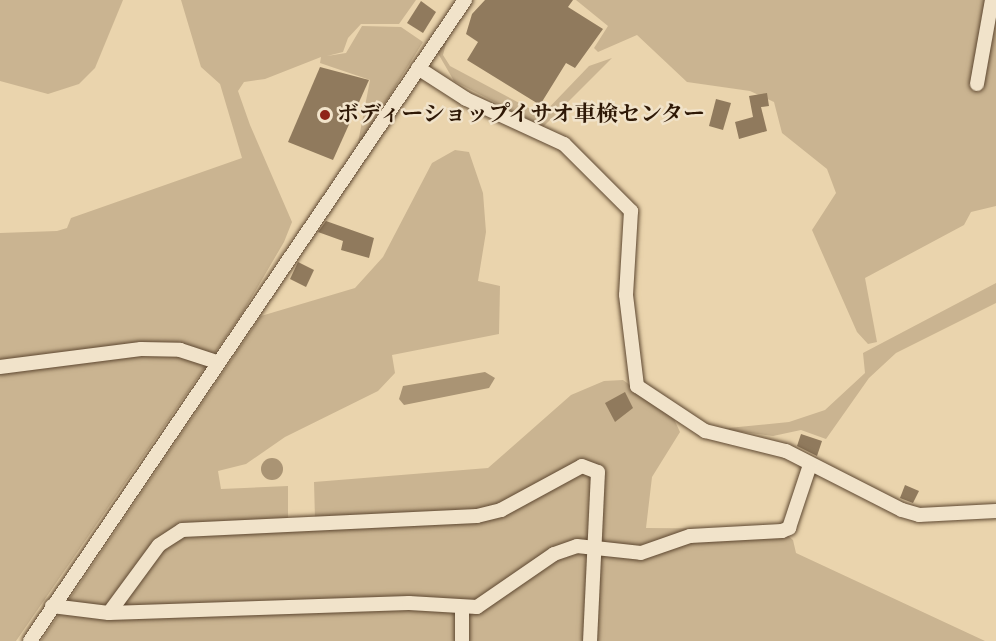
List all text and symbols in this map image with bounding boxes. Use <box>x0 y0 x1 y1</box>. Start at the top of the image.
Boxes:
place label: ボディーショップイサオ車検センター <box>337 102 711 128</box>
marker: ボディーショップイサオ車検センター <box>318 108 332 122</box>

